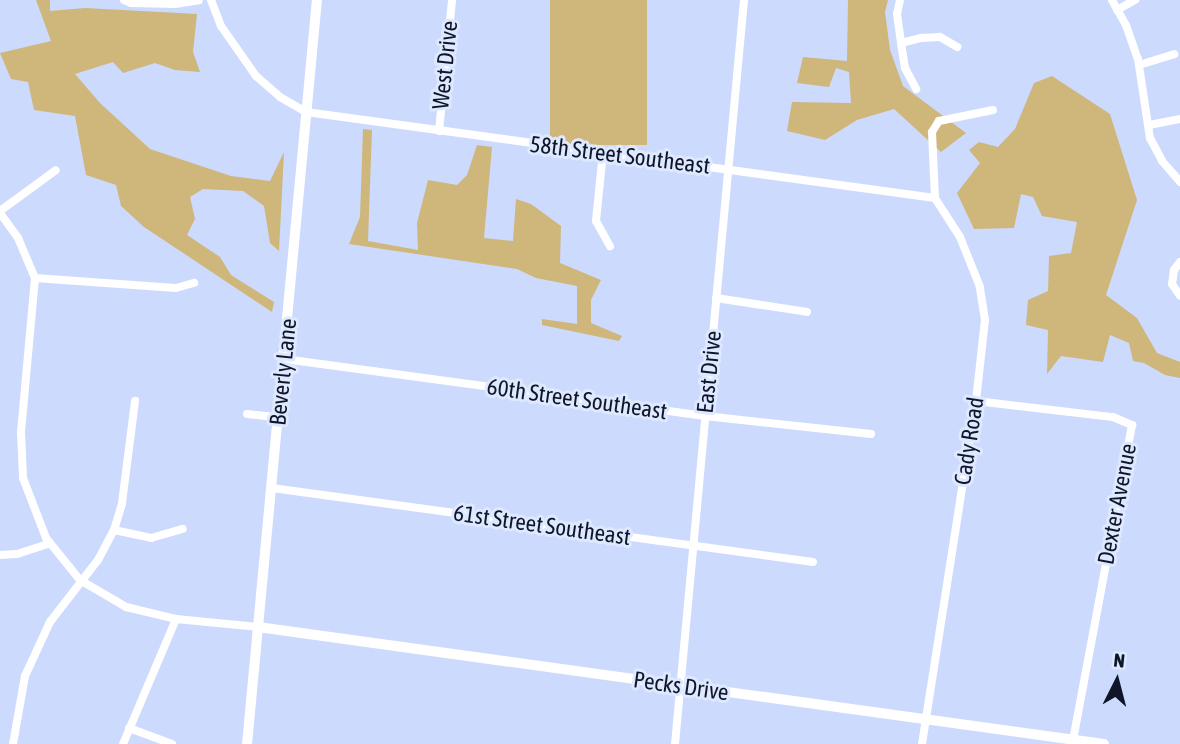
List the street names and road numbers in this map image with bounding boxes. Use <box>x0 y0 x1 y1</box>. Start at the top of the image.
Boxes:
street label: West Drive <box>427 19 463 111</box>
street label: 58th Street Southeast <box>528 130 712 180</box>
street label: Beverly Lane <box>264 317 302 427</box>
street label: East Drive <box>691 329 727 415</box>
street label: 60th Street Southeast <box>485 373 669 425</box>
street label: Cady Road <box>948 395 990 487</box>
street label: Dexter Avenue <box>1092 441 1142 567</box>
street label: 61st Street Southeast <box>452 499 632 551</box>
street label: Pecks Drive <box>632 666 730 706</box>

